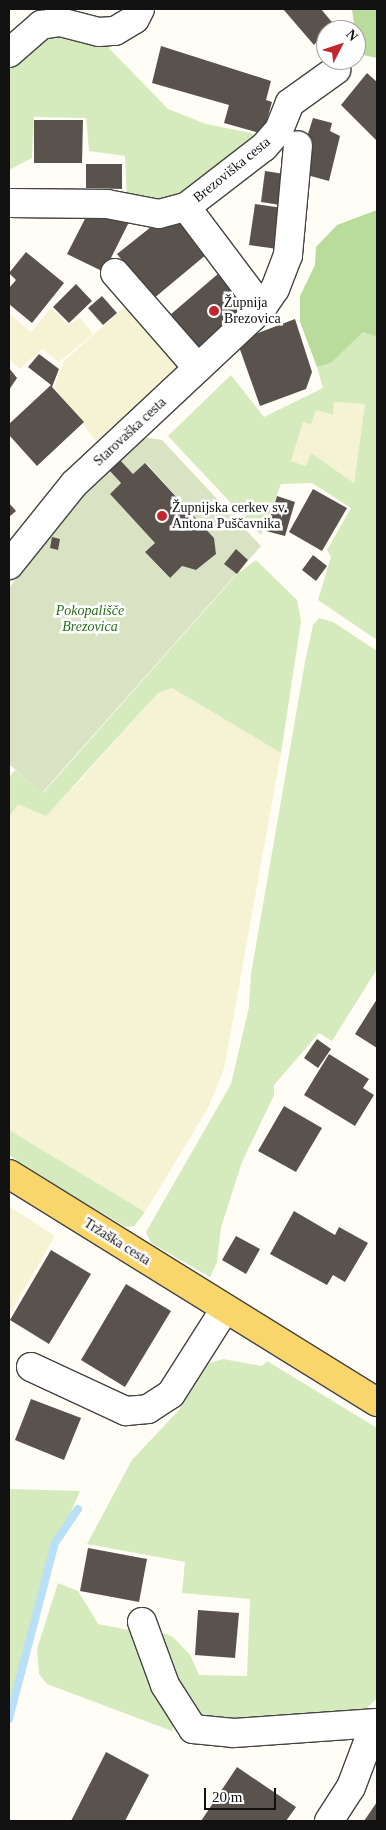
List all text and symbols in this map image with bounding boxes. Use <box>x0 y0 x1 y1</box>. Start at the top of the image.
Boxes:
north arrow <box>316 20 366 70</box>
text: N <box>343 27 361 44</box>
street label: Brezoviška cesta <box>190 134 274 206</box>
place label: Župnija Brezovica <box>224 295 281 328</box>
marker: Župnija Brezovica <box>208 305 220 317</box>
street label: Starovaška cesta <box>90 394 170 470</box>
place label: Župnijska cerkev sv. Antona Puščavnika <box>172 500 287 532</box>
marker: Župnijska cerkev sv. Antona Puščavnika <box>156 510 168 522</box>
park label: Pokopališče Brezovica <box>56 603 124 636</box>
street label: Tržaška cesta <box>81 1215 153 1269</box>
scale bar <box>206 1778 278 1810</box>
text: 20 m <box>212 1789 242 1805</box>

